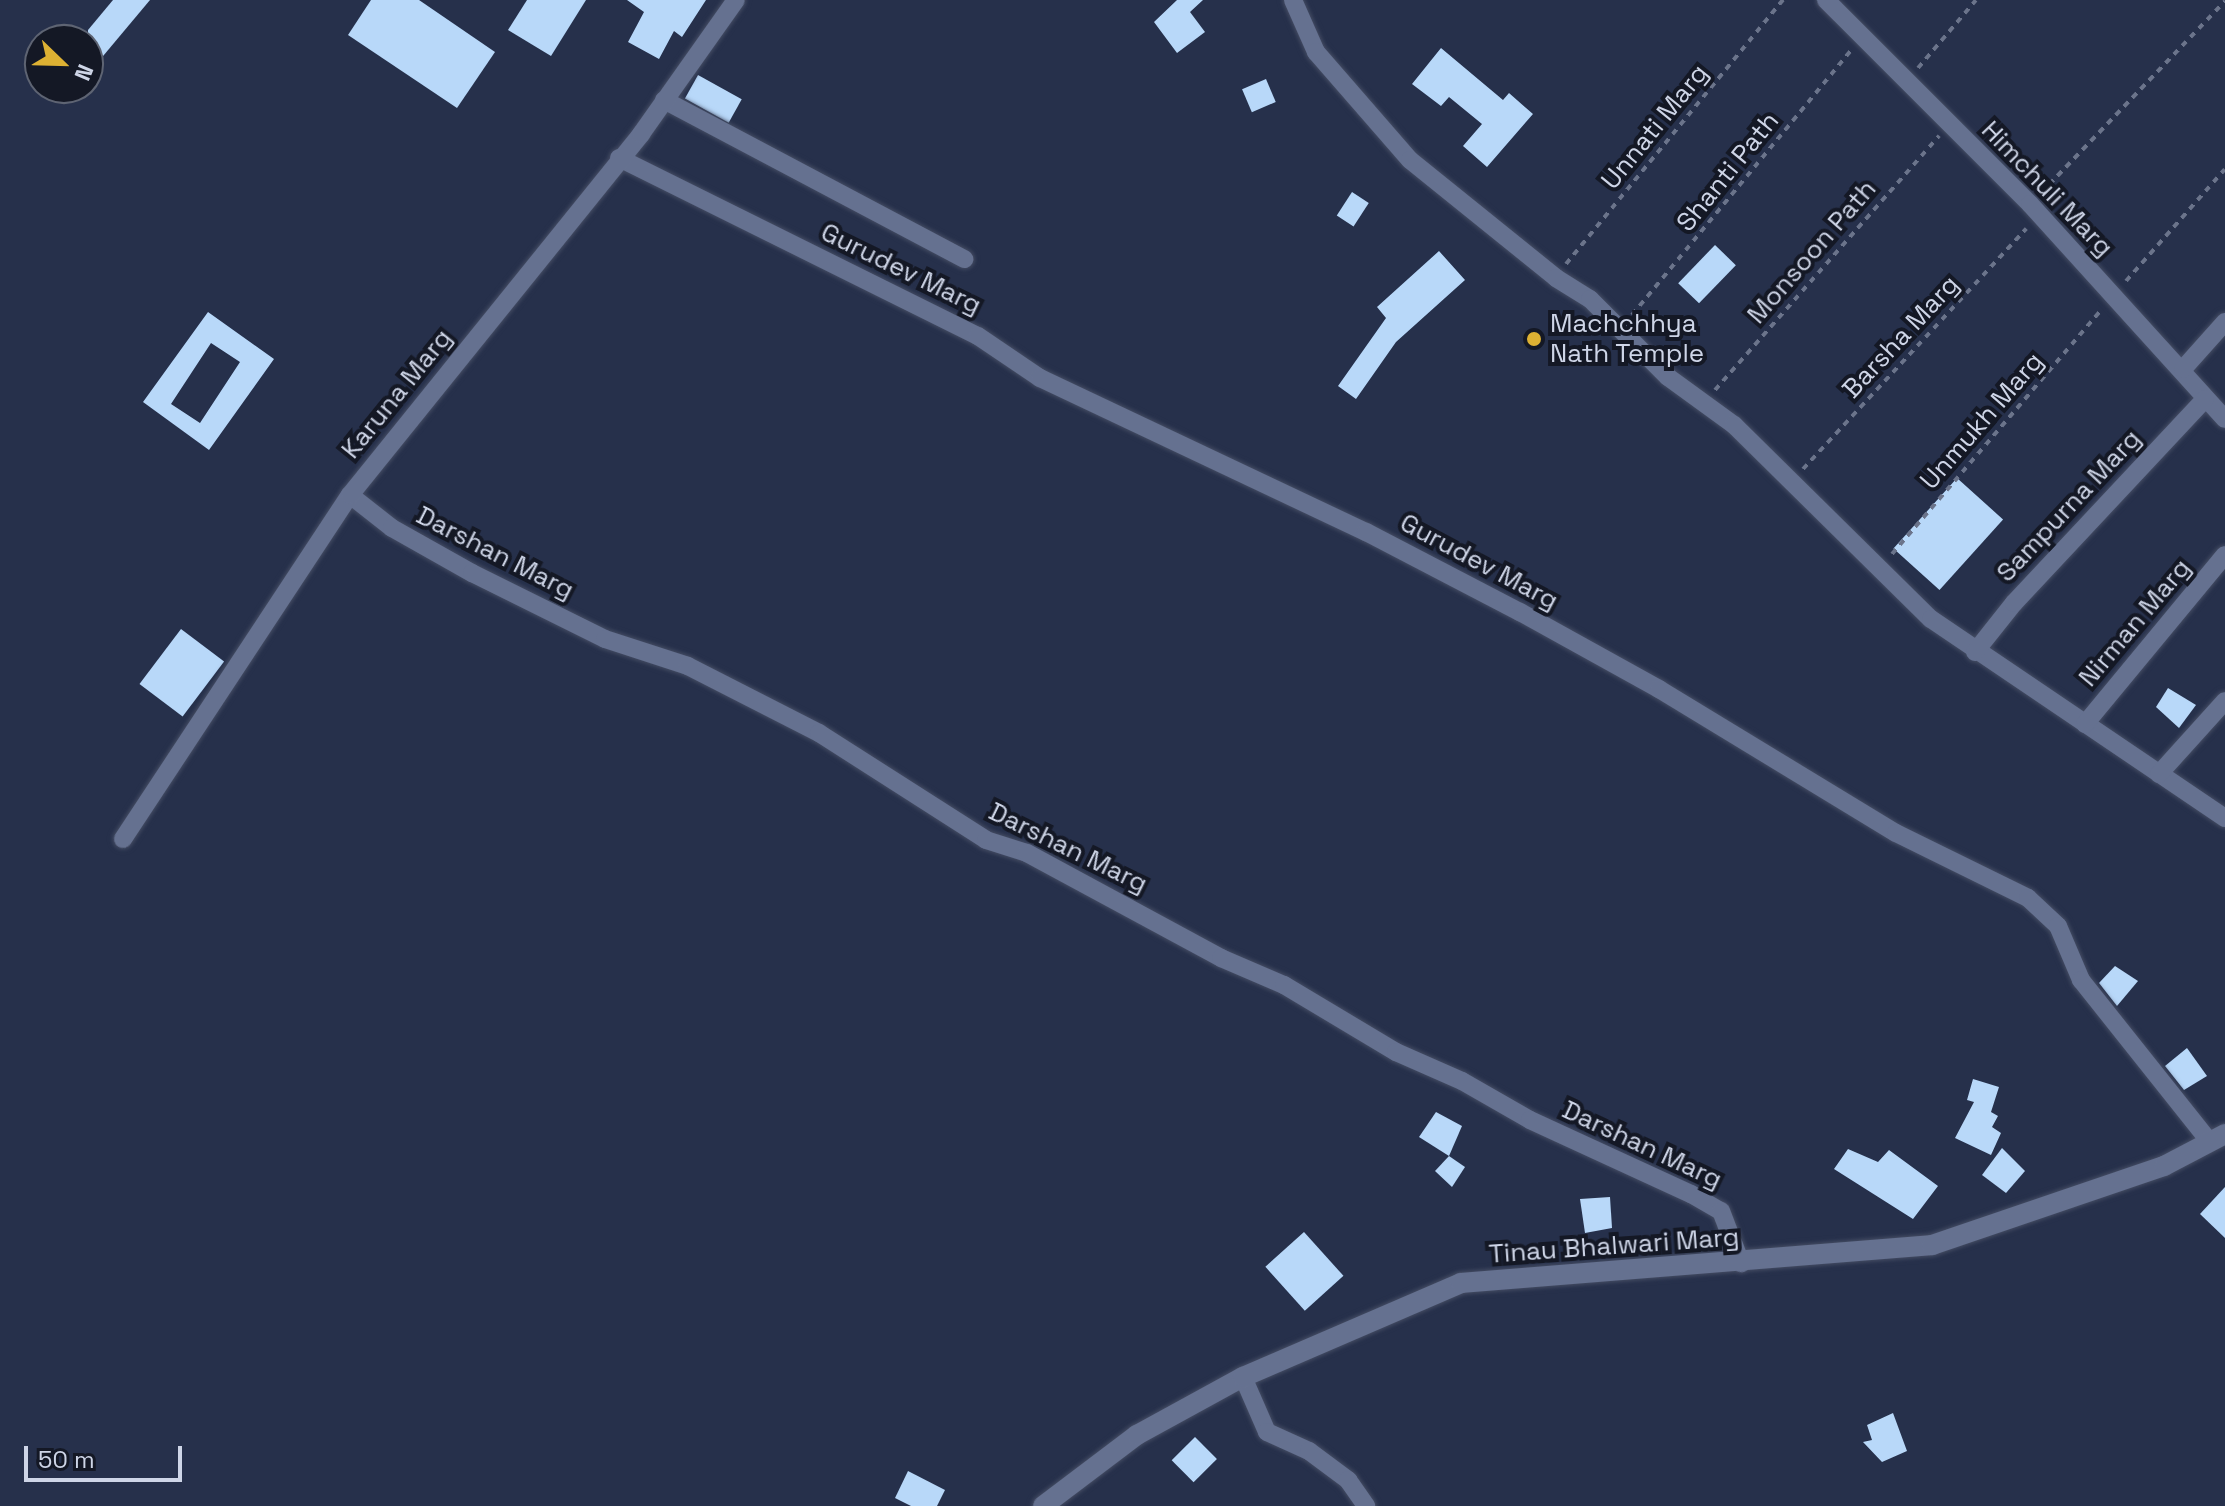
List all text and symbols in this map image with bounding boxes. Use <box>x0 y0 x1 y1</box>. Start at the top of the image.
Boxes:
north arrow <box>24 24 104 104</box>
street label: Unnati Marg <box>1595 58 1715 196</box>
text: N <box>68 60 100 85</box>
street label: Shanti Path <box>1670 106 1786 238</box>
street label: Himchuli Marg <box>1975 115 2119 263</box>
street label: Monsoon Path <box>1741 174 1883 330</box>
street label: Gurudev Marg <box>816 217 986 321</box>
street label: Barsha Marg <box>1836 269 1966 405</box>
place label: Machchhya Nath Temple <box>1550 308 1705 370</box>
street label: Karuna Marg <box>335 323 459 465</box>
marker: Machchhya Nath Temple <box>1525 330 1543 348</box>
street label: Unmukh Marg <box>1914 346 2050 496</box>
street label: Sampurna Marg <box>1991 423 2147 589</box>
street label: Darshan Marg <box>411 500 579 606</box>
street label: Gurudev Marg <box>1395 507 1563 617</box>
street label: Nirman Marg <box>2073 553 2197 693</box>
street label: Darshan Marg <box>984 796 1152 900</box>
street label: Darshan Marg <box>1557 1094 1727 1196</box>
street label: Tinau Bhalwari Marg <box>1488 1222 1740 1270</box>
scale bar <box>28 1430 186 1480</box>
text: 50 m <box>38 1444 95 1475</box>

